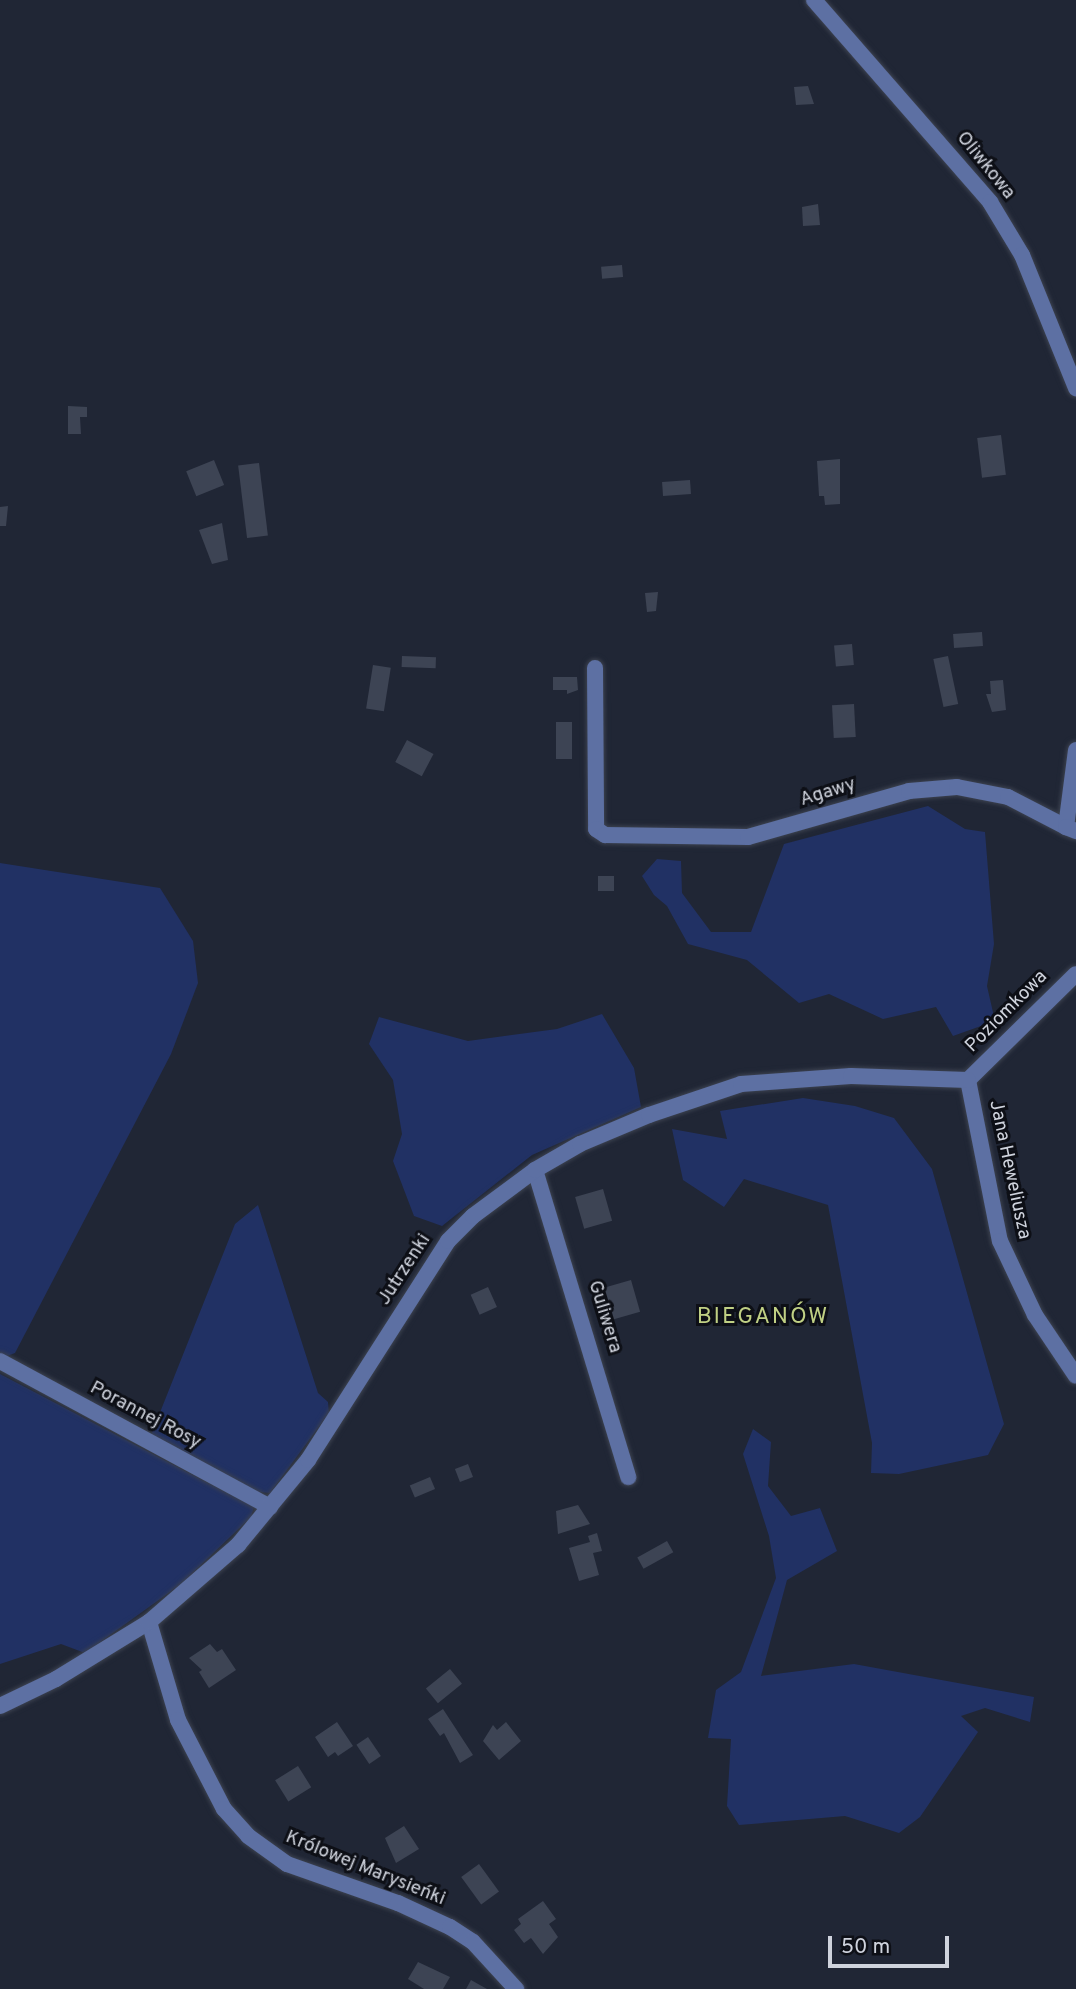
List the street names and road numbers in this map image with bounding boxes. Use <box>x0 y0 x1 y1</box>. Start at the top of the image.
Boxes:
street label: Oliwkowa <box>951 128 1019 204</box>
street label: Agawy <box>797 774 859 812</box>
street label: Poziomkowa <box>961 966 1053 1058</box>
street label: Jana Heweliusza <box>983 1098 1035 1242</box>
street label: Jutrzenki <box>374 1230 436 1310</box>
street label: Guliwera <box>582 1278 626 1356</box>
street label: Porannej Rosy <box>86 1377 204 1455</box>
street label: Królowej Marysieńki <box>282 1827 448 1911</box>

